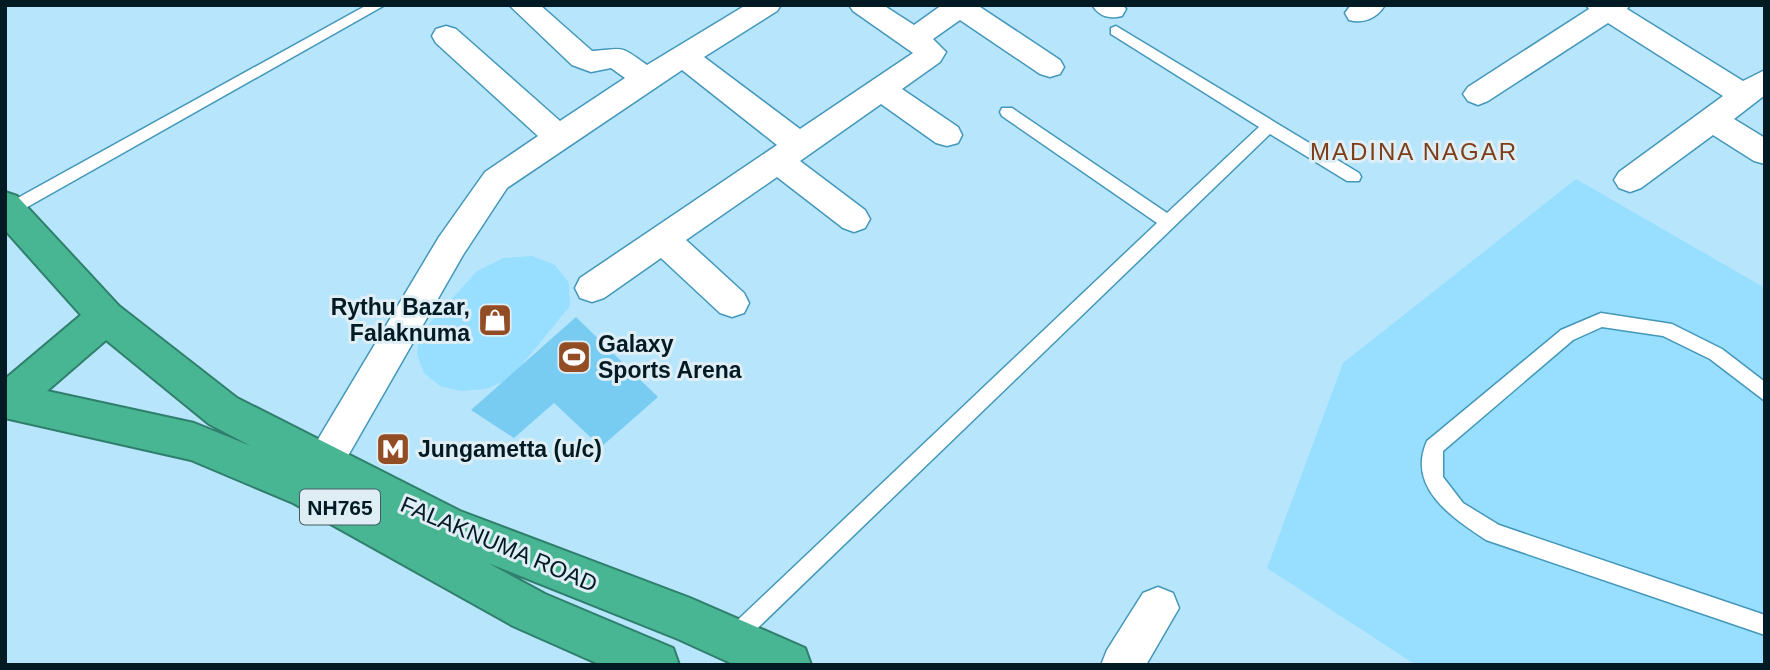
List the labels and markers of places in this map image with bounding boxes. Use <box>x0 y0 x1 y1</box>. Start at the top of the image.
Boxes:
place label: Rythu Bazar, Falaknuma <box>331 294 470 346</box>
shop icon: Rythu Bazar, Falaknuma <box>476 301 514 339</box>
place label: Galaxy Sports Arena <box>598 331 742 383</box>
sports icon: Galaxy Sports Arena <box>555 338 593 376</box>
metro station icon: Jungametta (u/c) <box>374 430 412 468</box>
place label: Jungametta (u/c) <box>418 436 602 462</box>

